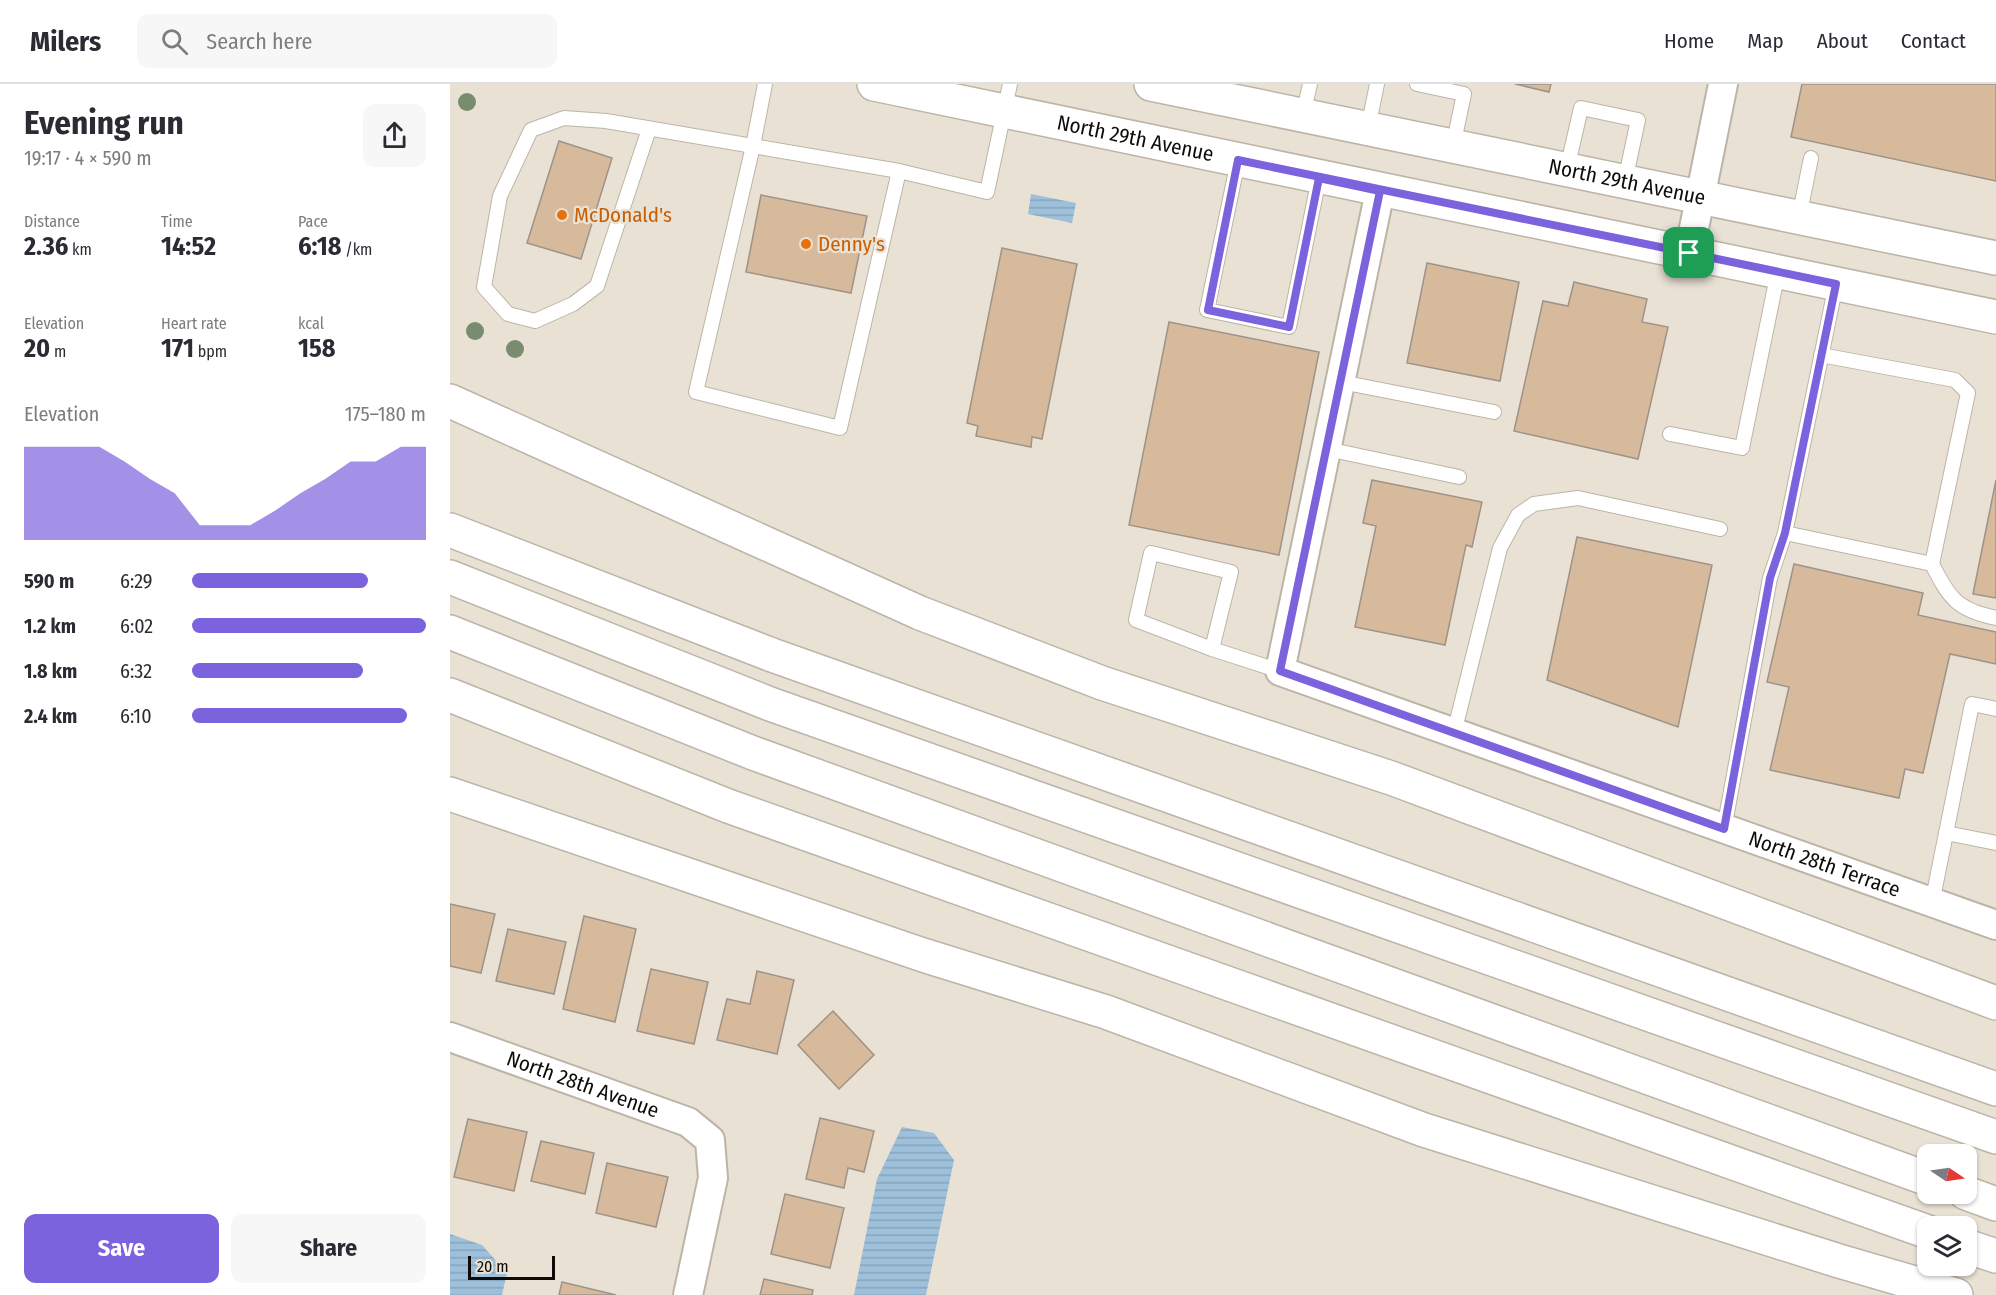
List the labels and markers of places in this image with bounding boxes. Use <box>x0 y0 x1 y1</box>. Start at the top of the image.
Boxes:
place label: McDonald's <box>574 202 672 228</box>
marker: McDonald's <box>555 208 569 222</box>
pin <box>1663 227 1714 278</box>
place label: Denny's <box>818 231 885 257</box>
marker: Denny's <box>799 237 813 251</box>

